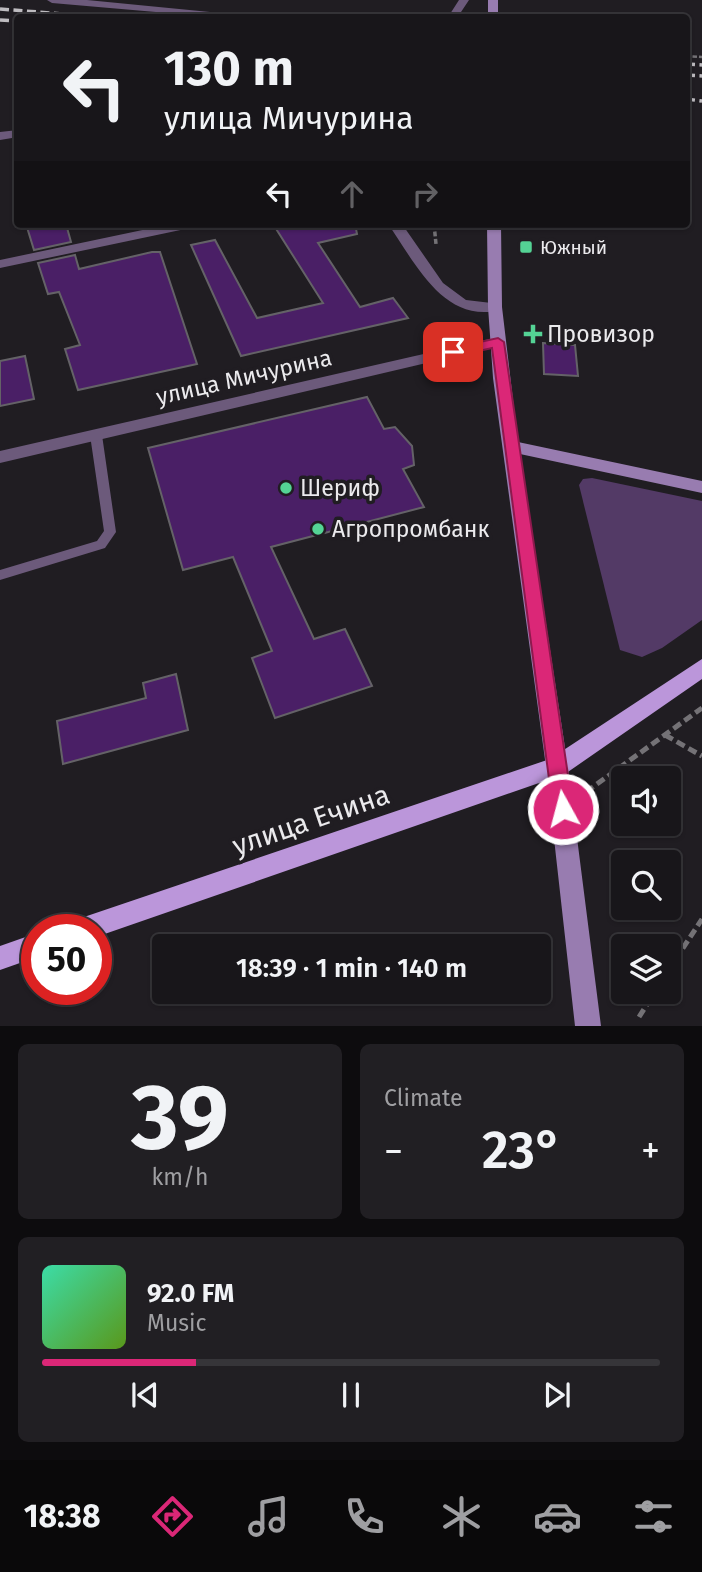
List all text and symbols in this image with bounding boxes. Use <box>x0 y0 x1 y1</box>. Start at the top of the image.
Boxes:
text: 130 m <box>164 39 294 98</box>
icon: left <box>49 42 140 133</box>
text: улица Мичурина <box>164 99 414 137</box>
icon: left <box>260 175 298 213</box>
icon: ahead <box>333 175 371 213</box>
icon: right <box>406 175 444 213</box>
place label: Южный <box>540 236 607 259</box>
marker: Южный <box>518 239 534 255</box>
place label: Провизор <box>547 320 655 348</box>
pin <box>423 322 483 382</box>
marker: Провизор <box>525 326 541 342</box>
icon: arrive <box>434 333 472 371</box>
street label: улица Мичурина <box>153 343 335 411</box>
place label: Шериф <box>300 474 380 502</box>
marker: Шериф <box>278 480 294 496</box>
place label: Агропромбанк <box>332 515 489 543</box>
marker: Агропромбанк <box>310 521 326 537</box>
map controls <box>611 766 681 1004</box>
button: sound <box>611 766 681 836</box>
position arrow <box>526 772 600 846</box>
street label: улица Ечина <box>228 778 394 862</box>
button: search <box>611 850 681 920</box>
speed limit sign: 50 <box>21 914 112 1005</box>
button: layers <box>611 934 681 1004</box>
text: 18:39 · 1 min · 140 m <box>236 953 467 984</box>
text: 39 <box>131 1063 229 1172</box>
text: Climate <box>384 1084 463 1112</box>
text: 23° <box>482 1119 562 1182</box>
text: − <box>384 1128 403 1174</box>
text: + <box>641 1128 660 1174</box>
text: km/h <box>152 1163 208 1191</box>
text: 92.0 FM <box>147 1278 234 1309</box>
text: Music <box>147 1309 207 1337</box>
icon: previous <box>126 1376 164 1414</box>
icon: pause <box>332 1376 370 1414</box>
icon: next <box>538 1376 576 1414</box>
icon: directions <box>148 1492 197 1541</box>
icon: music <box>244 1492 293 1541</box>
icon: phone <box>340 1492 389 1541</box>
icon: climate <box>437 1492 486 1541</box>
icon: car <box>533 1492 582 1541</box>
icon: filters <box>629 1492 678 1541</box>
text: 18:38 <box>24 1497 101 1535</box>

